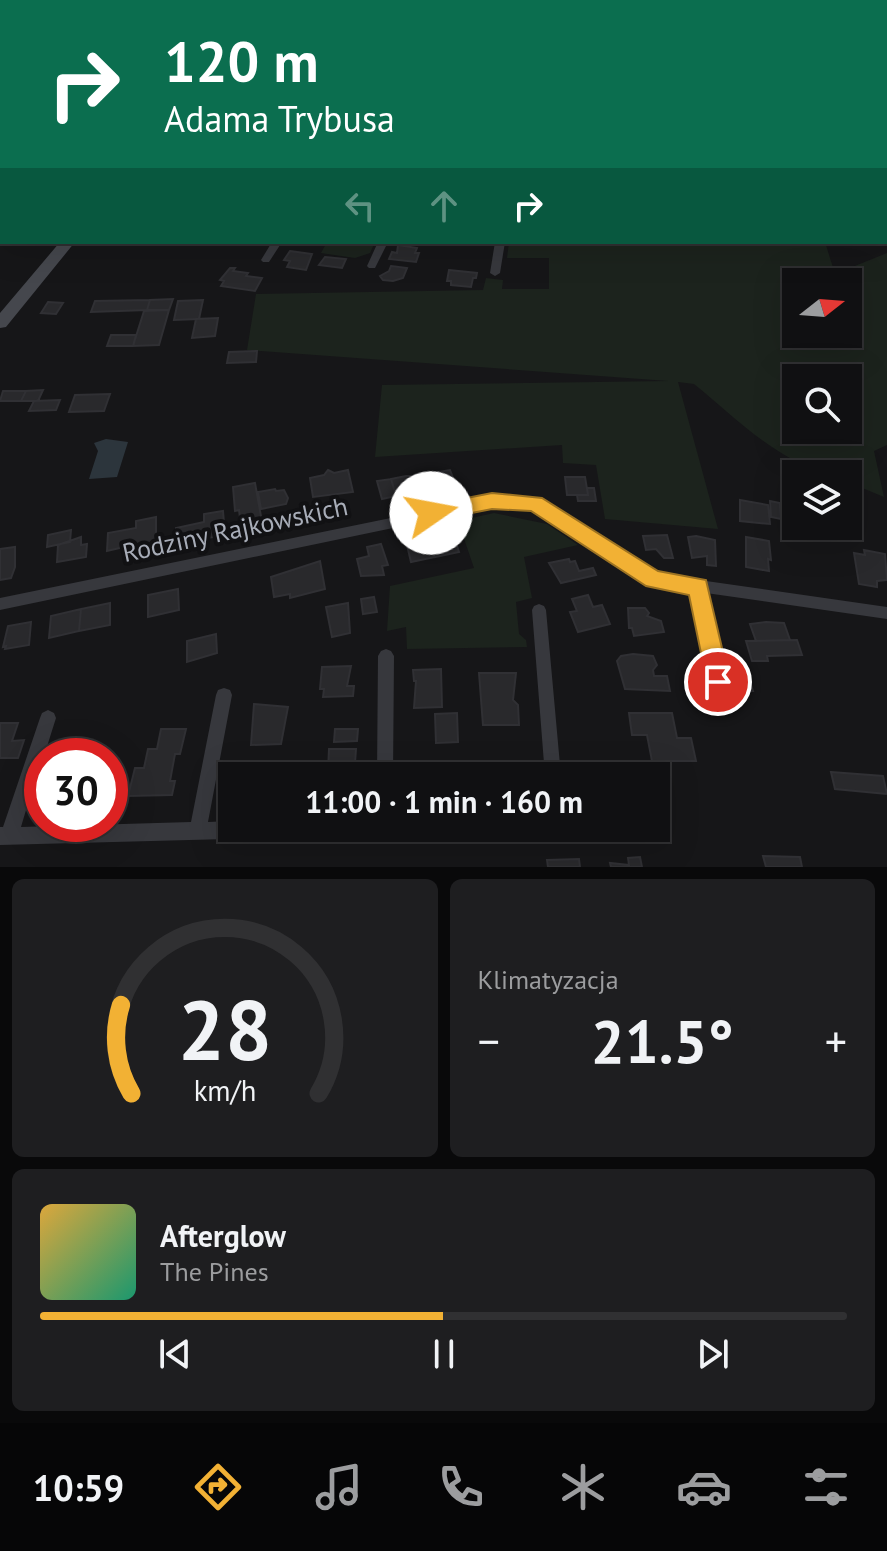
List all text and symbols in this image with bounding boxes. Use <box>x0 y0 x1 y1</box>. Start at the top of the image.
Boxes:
text: 120 m <box>164 25 319 97</box>
icon: right <box>32 32 136 136</box>
text: Adama Trybusa <box>164 95 395 142</box>
icon: left <box>338 184 382 228</box>
icon: ahead <box>422 184 466 228</box>
icon: right <box>506 184 550 228</box>
north arrow <box>782 268 862 348</box>
map controls <box>782 268 862 540</box>
button: search <box>782 364 862 444</box>
button: layers <box>782 460 862 540</box>
position arrow <box>389 471 473 555</box>
street label: Rodziny Rajkowskich <box>119 489 351 569</box>
pin <box>684 648 752 716</box>
icon: arrive <box>696 660 740 704</box>
speed limit sign: 30 <box>24 738 128 842</box>
text: 11:00 · 1 min · 160 m <box>305 782 583 821</box>
text: Klimatyzacja <box>478 963 619 996</box>
text: 28 <box>178 975 272 1083</box>
text: 21.5° <box>591 1002 734 1080</box>
text: − <box>478 1012 500 1069</box>
text: + <box>825 1012 847 1069</box>
text: km/h <box>193 1072 256 1109</box>
text: Afterglow <box>160 1216 286 1255</box>
text: The Pines <box>160 1255 269 1288</box>
icon: previous <box>153 1332 197 1376</box>
icon: pause <box>422 1332 466 1376</box>
icon: next <box>691 1332 735 1376</box>
icon: directions <box>190 1459 246 1515</box>
icon: music <box>311 1459 367 1515</box>
icon: phone <box>433 1459 489 1515</box>
icon: climate <box>555 1459 611 1515</box>
icon: car <box>676 1459 732 1515</box>
icon: filters <box>798 1459 854 1515</box>
text: 10:59 <box>33 1464 124 1511</box>

